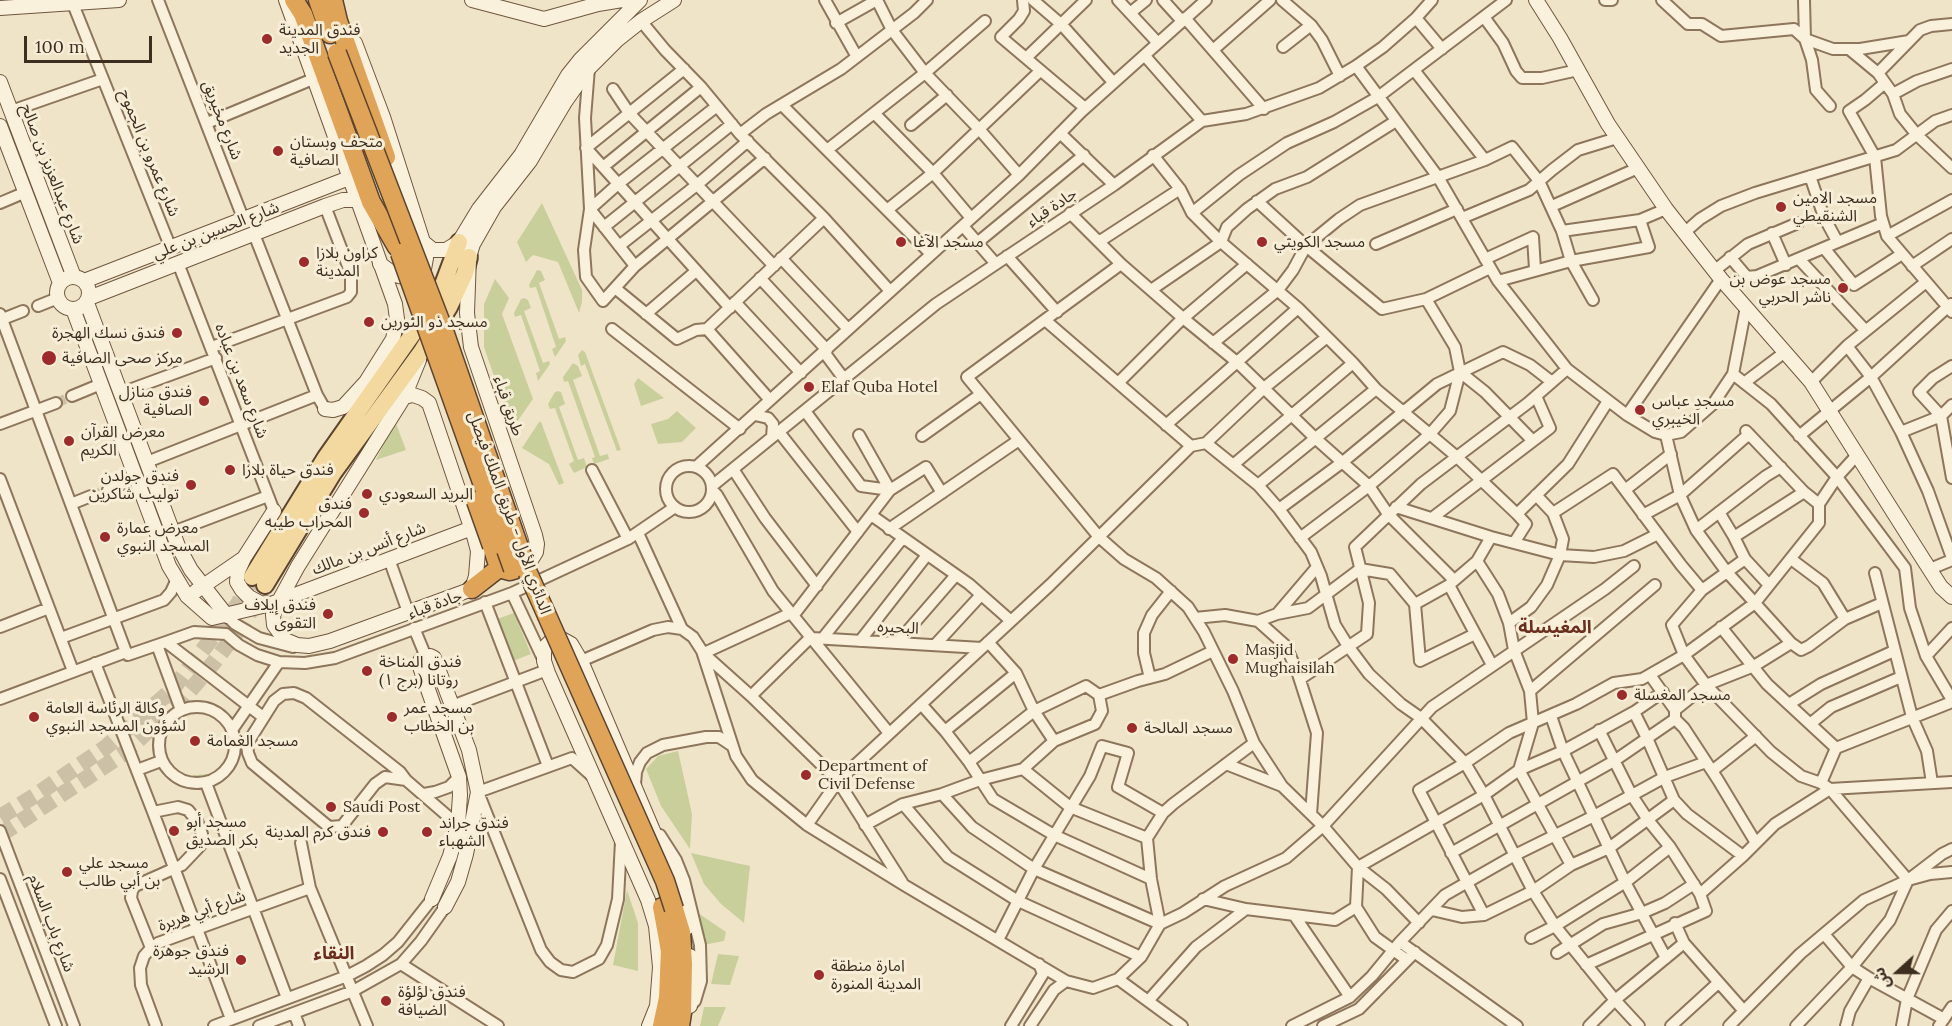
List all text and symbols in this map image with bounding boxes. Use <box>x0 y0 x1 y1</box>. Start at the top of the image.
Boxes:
place label: فندق المدينة الجديد <box>279 20 361 58</box>
scale bar <box>27 24 154 62</box>
marker: فندق المدينة الجديد <box>260 32 274 46</box>
text: 100 m <box>35 35 85 58</box>
street label: شارع مخيريق <box>198 78 246 162</box>
street label: شارع عمرو بن الجموح <box>115 86 183 220</box>
street label: شارع عبدالعزيز بن صالح <box>16 101 88 247</box>
place label: متحف وبستان الصافية <box>290 132 383 170</box>
marker: متحف وبستان الصافية <box>271 144 285 158</box>
street label: جادة قباء <box>1023 184 1081 232</box>
place label: مسجد الامين الشنقيطي <box>1793 188 1877 226</box>
street label: شارع الحسين بن علي <box>150 198 282 264</box>
marker: مسجد الامين الشنقيطي <box>1774 200 1788 214</box>
place label: مسجد الآغا <box>913 232 984 252</box>
place label: مسجد الكويتي <box>1274 232 1365 252</box>
marker: مسجد الآغا <box>894 235 908 249</box>
marker: مسجد الكويتي <box>1255 235 1269 249</box>
place label: كراون بلازا المدينة <box>316 243 378 281</box>
marker: كراون بلازا المدينة <box>297 255 311 269</box>
place label: مسجد عوض بن ناشر الحربي <box>1729 269 1831 307</box>
marker: مسجد عوض بن ناشر الحربي <box>1836 281 1850 295</box>
place label: مسجد ذو النورين <box>381 312 488 332</box>
marker: مسجد ذو النورين <box>362 315 376 329</box>
street label: شارع سعد بن عباده <box>210 321 272 441</box>
place label: فندق نسك الهجرة <box>52 323 165 343</box>
marker: فندق نسك الهجرة <box>170 326 184 340</box>
place label: مركز صحى الصافية <box>62 348 183 368</box>
marker: مركز صحى الصافية <box>40 349 58 367</box>
street label: طريق قباء <box>489 373 527 439</box>
place label: Elaf Quba Hotel <box>821 377 938 397</box>
marker: Elaf Quba Hotel <box>802 380 816 394</box>
place label: فندق منازل الصافية <box>119 382 192 420</box>
place label: مسجد عباس الخيبري <box>1652 391 1734 429</box>
marker: فندق منازل الصافية <box>197 394 211 408</box>
marker: مسجد عباس الخيبري <box>1633 403 1647 417</box>
street label: الدائري الأول - طريق الملك فيصل <box>463 409 555 617</box>
place label: معرض القرآن الكريم <box>81 422 165 460</box>
marker: معرض القرآن الكريم <box>62 434 76 448</box>
place label: فندق حیاة بلازا <box>242 460 334 480</box>
marker: فندق حیاة بلازا <box>223 463 237 477</box>
place label: فندق جولدن توليب شاكرين <box>89 466 179 504</box>
marker: فندق جولدن توليب شاكرين <box>184 478 198 492</box>
place label: البريد السعودي <box>379 484 473 504</box>
marker: البريد السعودي <box>360 487 374 501</box>
place label: فندق المحراب طيبه <box>265 494 352 532</box>
marker: فندق المحراب طيبه <box>357 506 371 520</box>
place label: معرض عمارة المسجد النبوي <box>117 518 209 556</box>
street label: شارع أنس بن مالك <box>309 519 429 579</box>
marker: معرض عمارة المسجد النبوي <box>98 530 112 544</box>
street label: جادة قباء <box>405 586 465 624</box>
place label: فندق إيلاف التقوى <box>244 595 316 633</box>
marker: فندق إيلاف التقوى <box>321 607 335 621</box>
street label: البحيره <box>877 617 919 639</box>
district label: المغيسلة <box>1518 617 1592 639</box>
place label: Masjid Mughaisilah <box>1245 640 1335 678</box>
place label: فندق المناخة روتانا (برج ١) <box>379 652 461 690</box>
marker: Masjid Mughaisilah <box>1226 652 1240 666</box>
marker: فندق المناخة روتانا (برج ١) <box>360 664 374 678</box>
place label: مسجد المغسلة <box>1634 685 1731 705</box>
marker: مسجد المغسلة <box>1615 688 1629 702</box>
place label: وكالة الرئاسة العامة لشؤون المسجد النبوي <box>46 698 186 736</box>
place label: مسجد عمر بن الخطاب <box>404 698 474 736</box>
marker: وكالة الرئاسة العامة لشؤون المسجد النبوي <box>27 710 41 724</box>
marker: مسجد عمر بن الخطاب <box>385 710 399 724</box>
place label: مسجد المالحة <box>1144 718 1233 738</box>
marker: مسجد المالحة <box>1125 721 1139 735</box>
place label: مسجد الغمامة <box>207 731 298 751</box>
marker: مسجد الغمامة <box>188 734 202 748</box>
place label: Department of Civil Defense <box>818 756 927 794</box>
marker: Department of Civil Defense <box>799 768 813 782</box>
place label: Saudi Post <box>343 797 421 817</box>
marker: Saudi Post <box>324 800 338 814</box>
place label: مسجد أبو بكر الصديق <box>186 812 258 850</box>
place label: فندق جراند الشهباء <box>439 813 509 851</box>
place label: فندق كرم المدينة <box>265 822 371 842</box>
marker: مسجد أبو بكر الصديق <box>167 824 181 838</box>
marker: فندق كرم المدينة <box>376 825 390 839</box>
marker: فندق جراند الشهباء <box>420 825 434 839</box>
place label: مسجد علي بن أبي طالب <box>79 853 160 891</box>
marker: مسجد علي بن أبي طالب <box>60 865 74 879</box>
street label: شارع باب السلام <box>24 871 78 975</box>
street label: شارع أبي هريرة <box>156 886 248 936</box>
place label: فندق جوهرة الرشيد <box>153 941 229 979</box>
north arrow <box>1868 942 1928 1002</box>
district label: النقاء <box>314 943 354 965</box>
marker: فندق جوهرة الرشيد <box>234 953 248 967</box>
place label: امارة منطقة المدينة المنورة <box>831 956 921 994</box>
text: ش <box>1868 965 1894 992</box>
marker: امارة منطقة المدينة المنورة <box>812 968 826 982</box>
place label: فندق لؤلؤة الضيافة <box>398 982 466 1020</box>
marker: فندق لؤلؤة الضيافة <box>379 994 393 1008</box>

